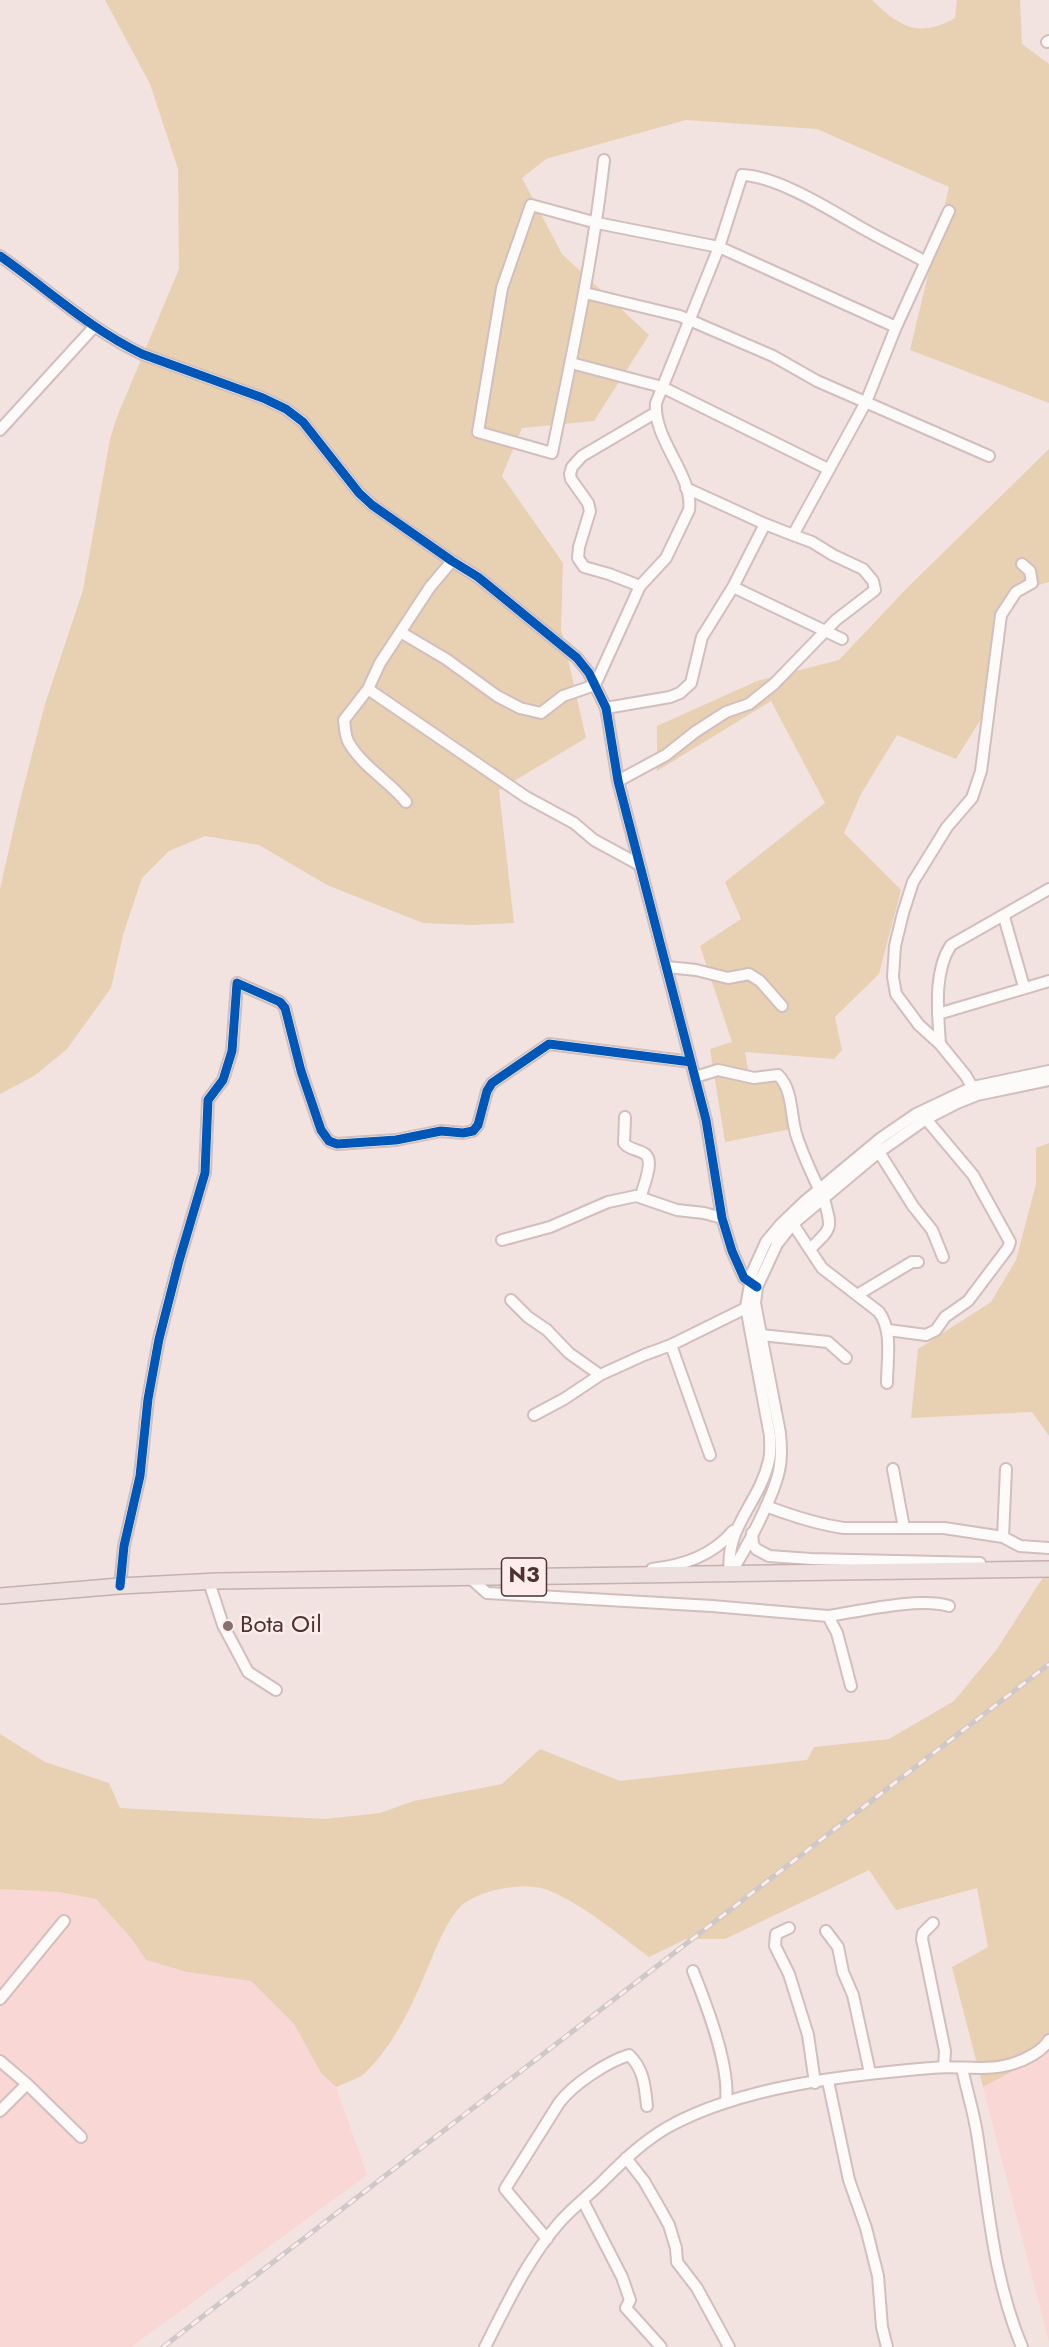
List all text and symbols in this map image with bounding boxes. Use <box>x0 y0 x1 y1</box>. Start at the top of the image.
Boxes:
road number: N3 <box>502 1558 546 1596</box>
place label: Bota Oil <box>240 1612 322 1640</box>
marker: Bota Oil <box>221 1619 235 1633</box>

